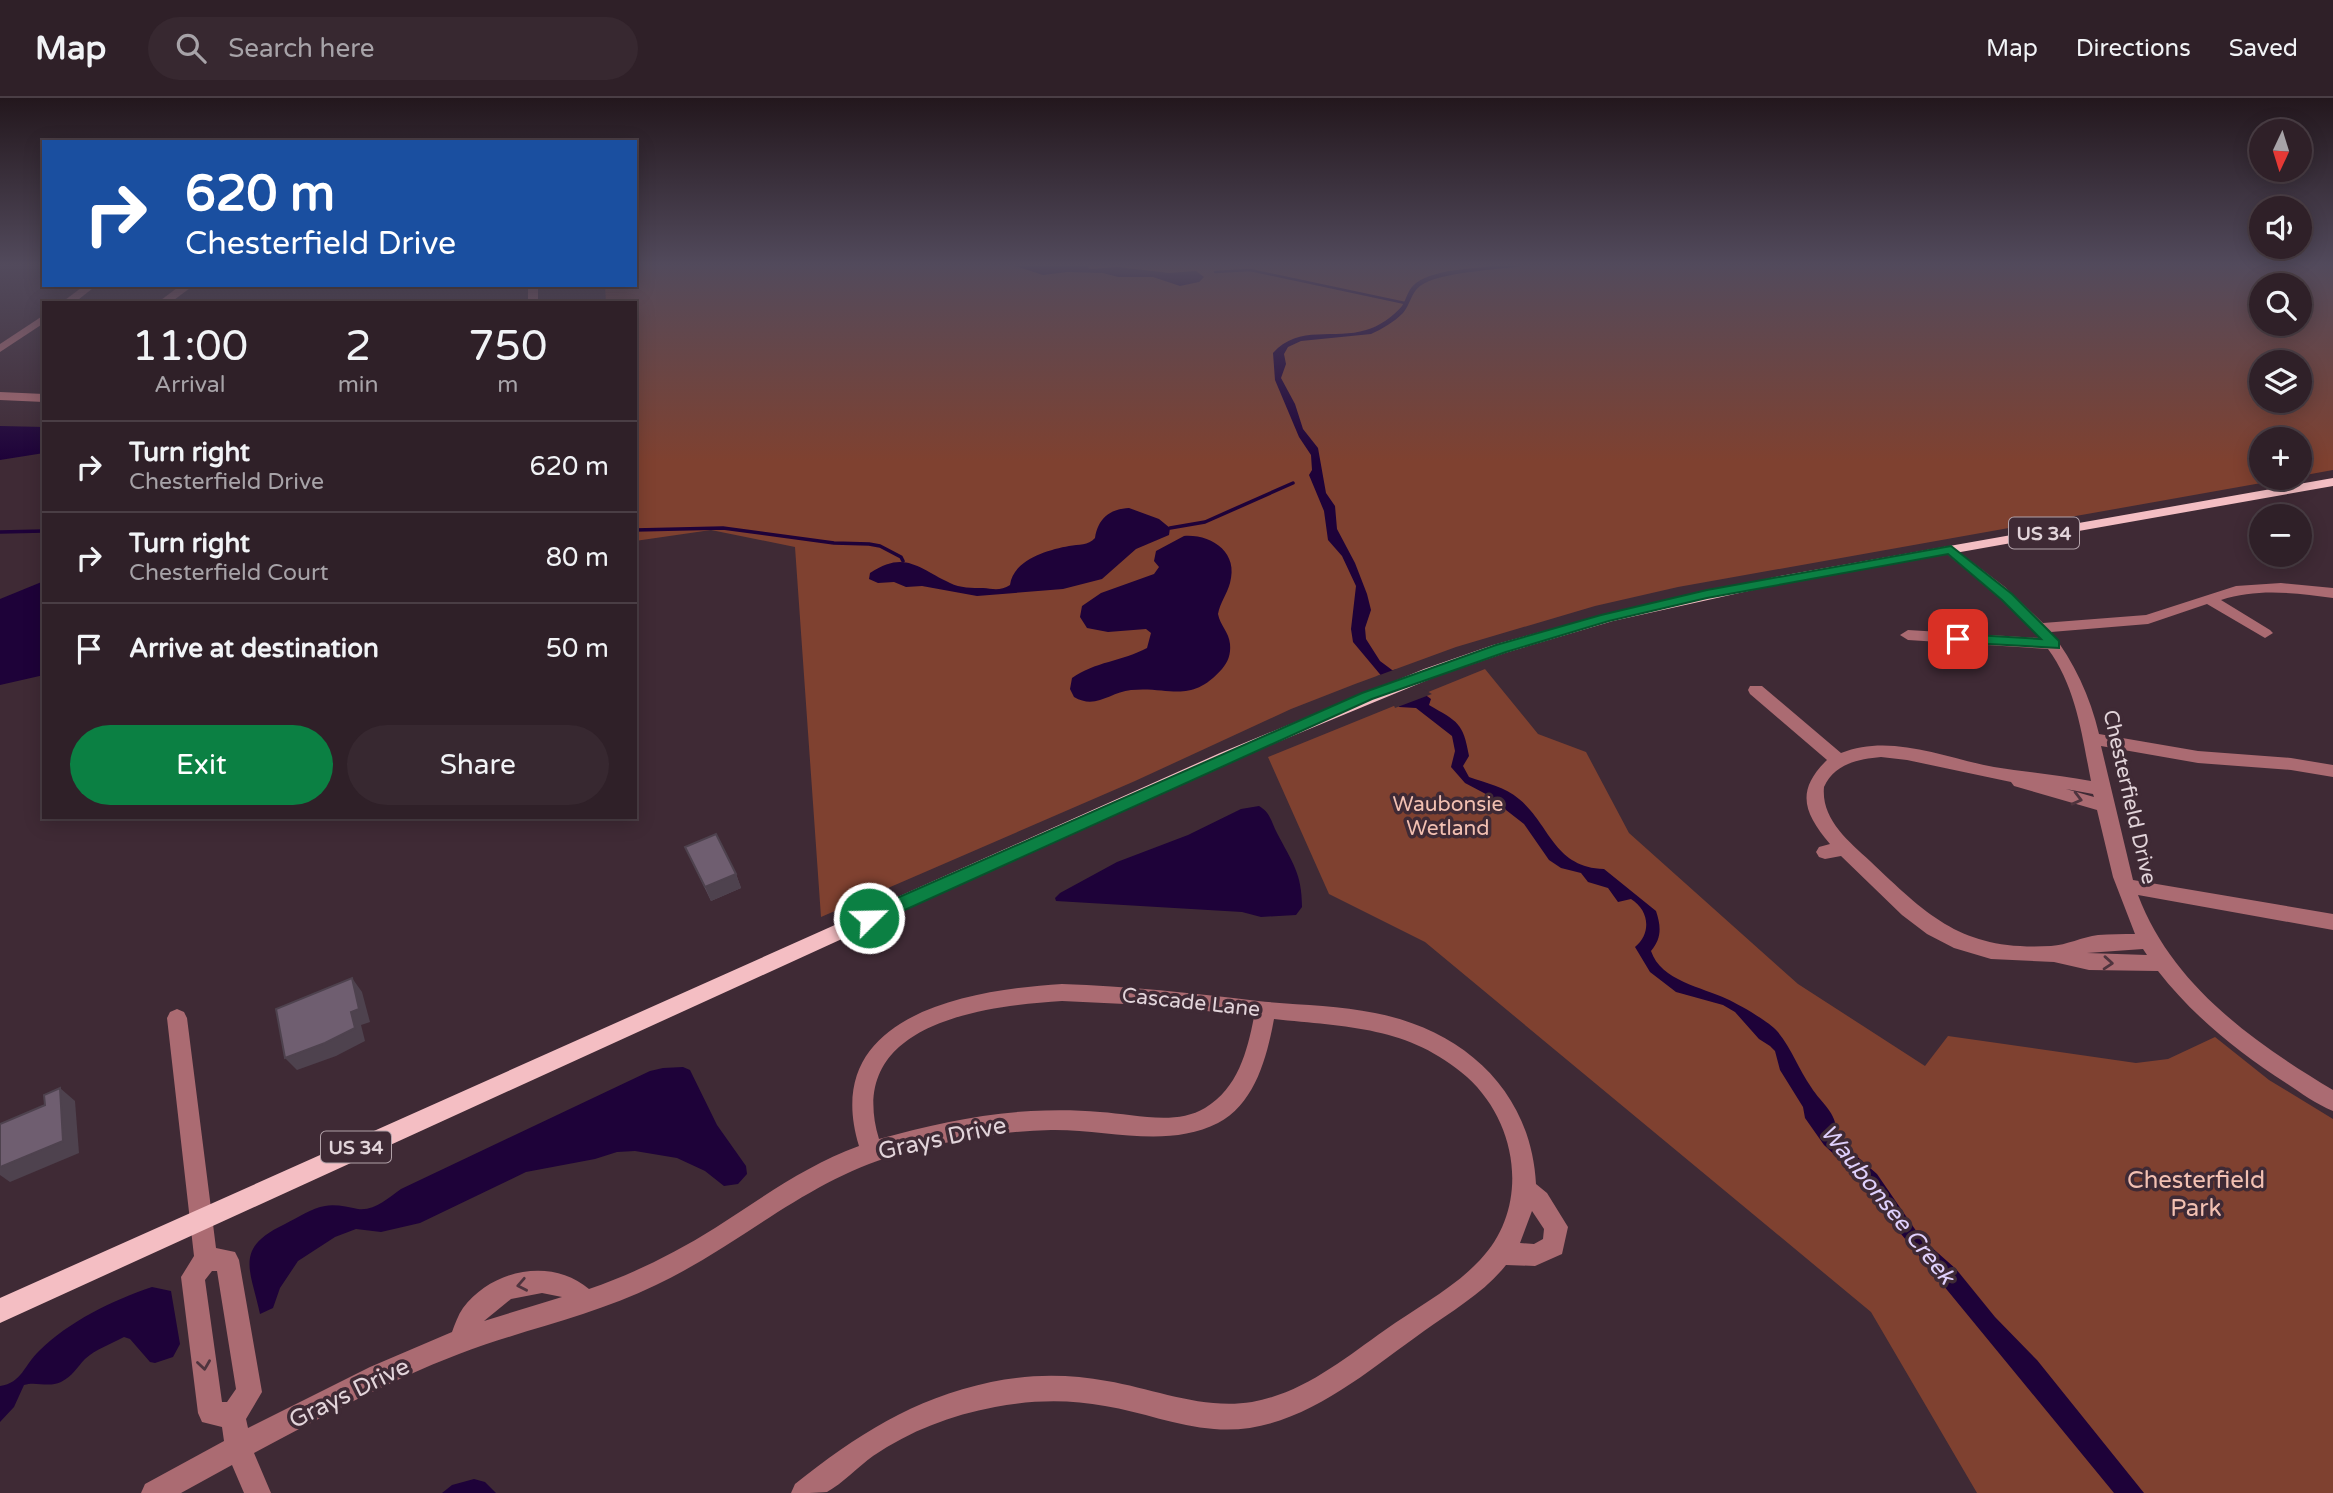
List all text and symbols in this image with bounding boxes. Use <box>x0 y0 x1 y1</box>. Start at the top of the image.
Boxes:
search box <box>148 17 638 80</box>
text: Map <box>35 29 106 68</box>
icon: search <box>172 29 210 67</box>
text: Search here <box>228 33 374 64</box>
text: Map <box>1986 34 2038 63</box>
text: Directions <box>2076 34 2191 63</box>
text: Saved <box>2229 34 2298 63</box>
north arrow <box>2249 119 2312 182</box>
map controls <box>2249 119 2312 567</box>
text: 620 m <box>185 165 335 224</box>
icon: right <box>70 168 161 259</box>
button: sound <box>2249 196 2312 259</box>
text: Chesterfield Drive <box>185 225 456 263</box>
button: search <box>2249 273 2312 336</box>
text: 11:00 <box>132 321 248 372</box>
text: 2 <box>345 321 371 372</box>
text: 750 <box>468 321 547 372</box>
button: layers <box>2249 350 2312 413</box>
text: Arrival <box>154 371 225 399</box>
text: min <box>338 371 379 399</box>
text: m <box>497 371 518 399</box>
button: + <box>2249 427 2312 490</box>
text: Turn right <box>129 437 250 468</box>
icon: right <box>70 448 108 486</box>
text: 620 m <box>529 451 609 482</box>
text: Chesterfield Drive <box>129 468 324 496</box>
button: − <box>2249 504 2312 567</box>
road number: US 34 <box>2009 518 2079 548</box>
text: Turn right <box>129 528 250 559</box>
icon: right <box>70 539 108 577</box>
text: 80 m <box>546 542 609 573</box>
text: Chesterfield Court <box>129 559 329 587</box>
pin <box>1928 609 1988 669</box>
icon: arrive <box>1939 620 1977 658</box>
icon: arrive <box>70 630 108 668</box>
text: Arrive at destination <box>129 633 379 664</box>
text: 50 m <box>546 633 609 664</box>
street label: Chesterfield Drive <box>2097 708 2162 887</box>
button: Exit <box>70 725 333 805</box>
button: Share <box>347 725 609 805</box>
one-way arrow <box>2071 791 2083 805</box>
park label: Waubonsie Wetland <box>1393 792 1504 841</box>
position arrow <box>832 881 906 955</box>
one-way arrow <box>2103 955 2114 970</box>
street label: Cascade Lane <box>1121 983 1261 1022</box>
street label: Grays Drive <box>875 1111 1009 1166</box>
water label: Waubonsee Creek <box>1814 1119 1961 1291</box>
road number: US 34 <box>321 1132 391 1162</box>
park label: Chesterfield Park <box>2127 1166 2265 1223</box>
one-way arrow <box>516 1277 528 1292</box>
street label: Grays Drive <box>284 1352 414 1435</box>
one-way arrow <box>197 1359 212 1371</box>

